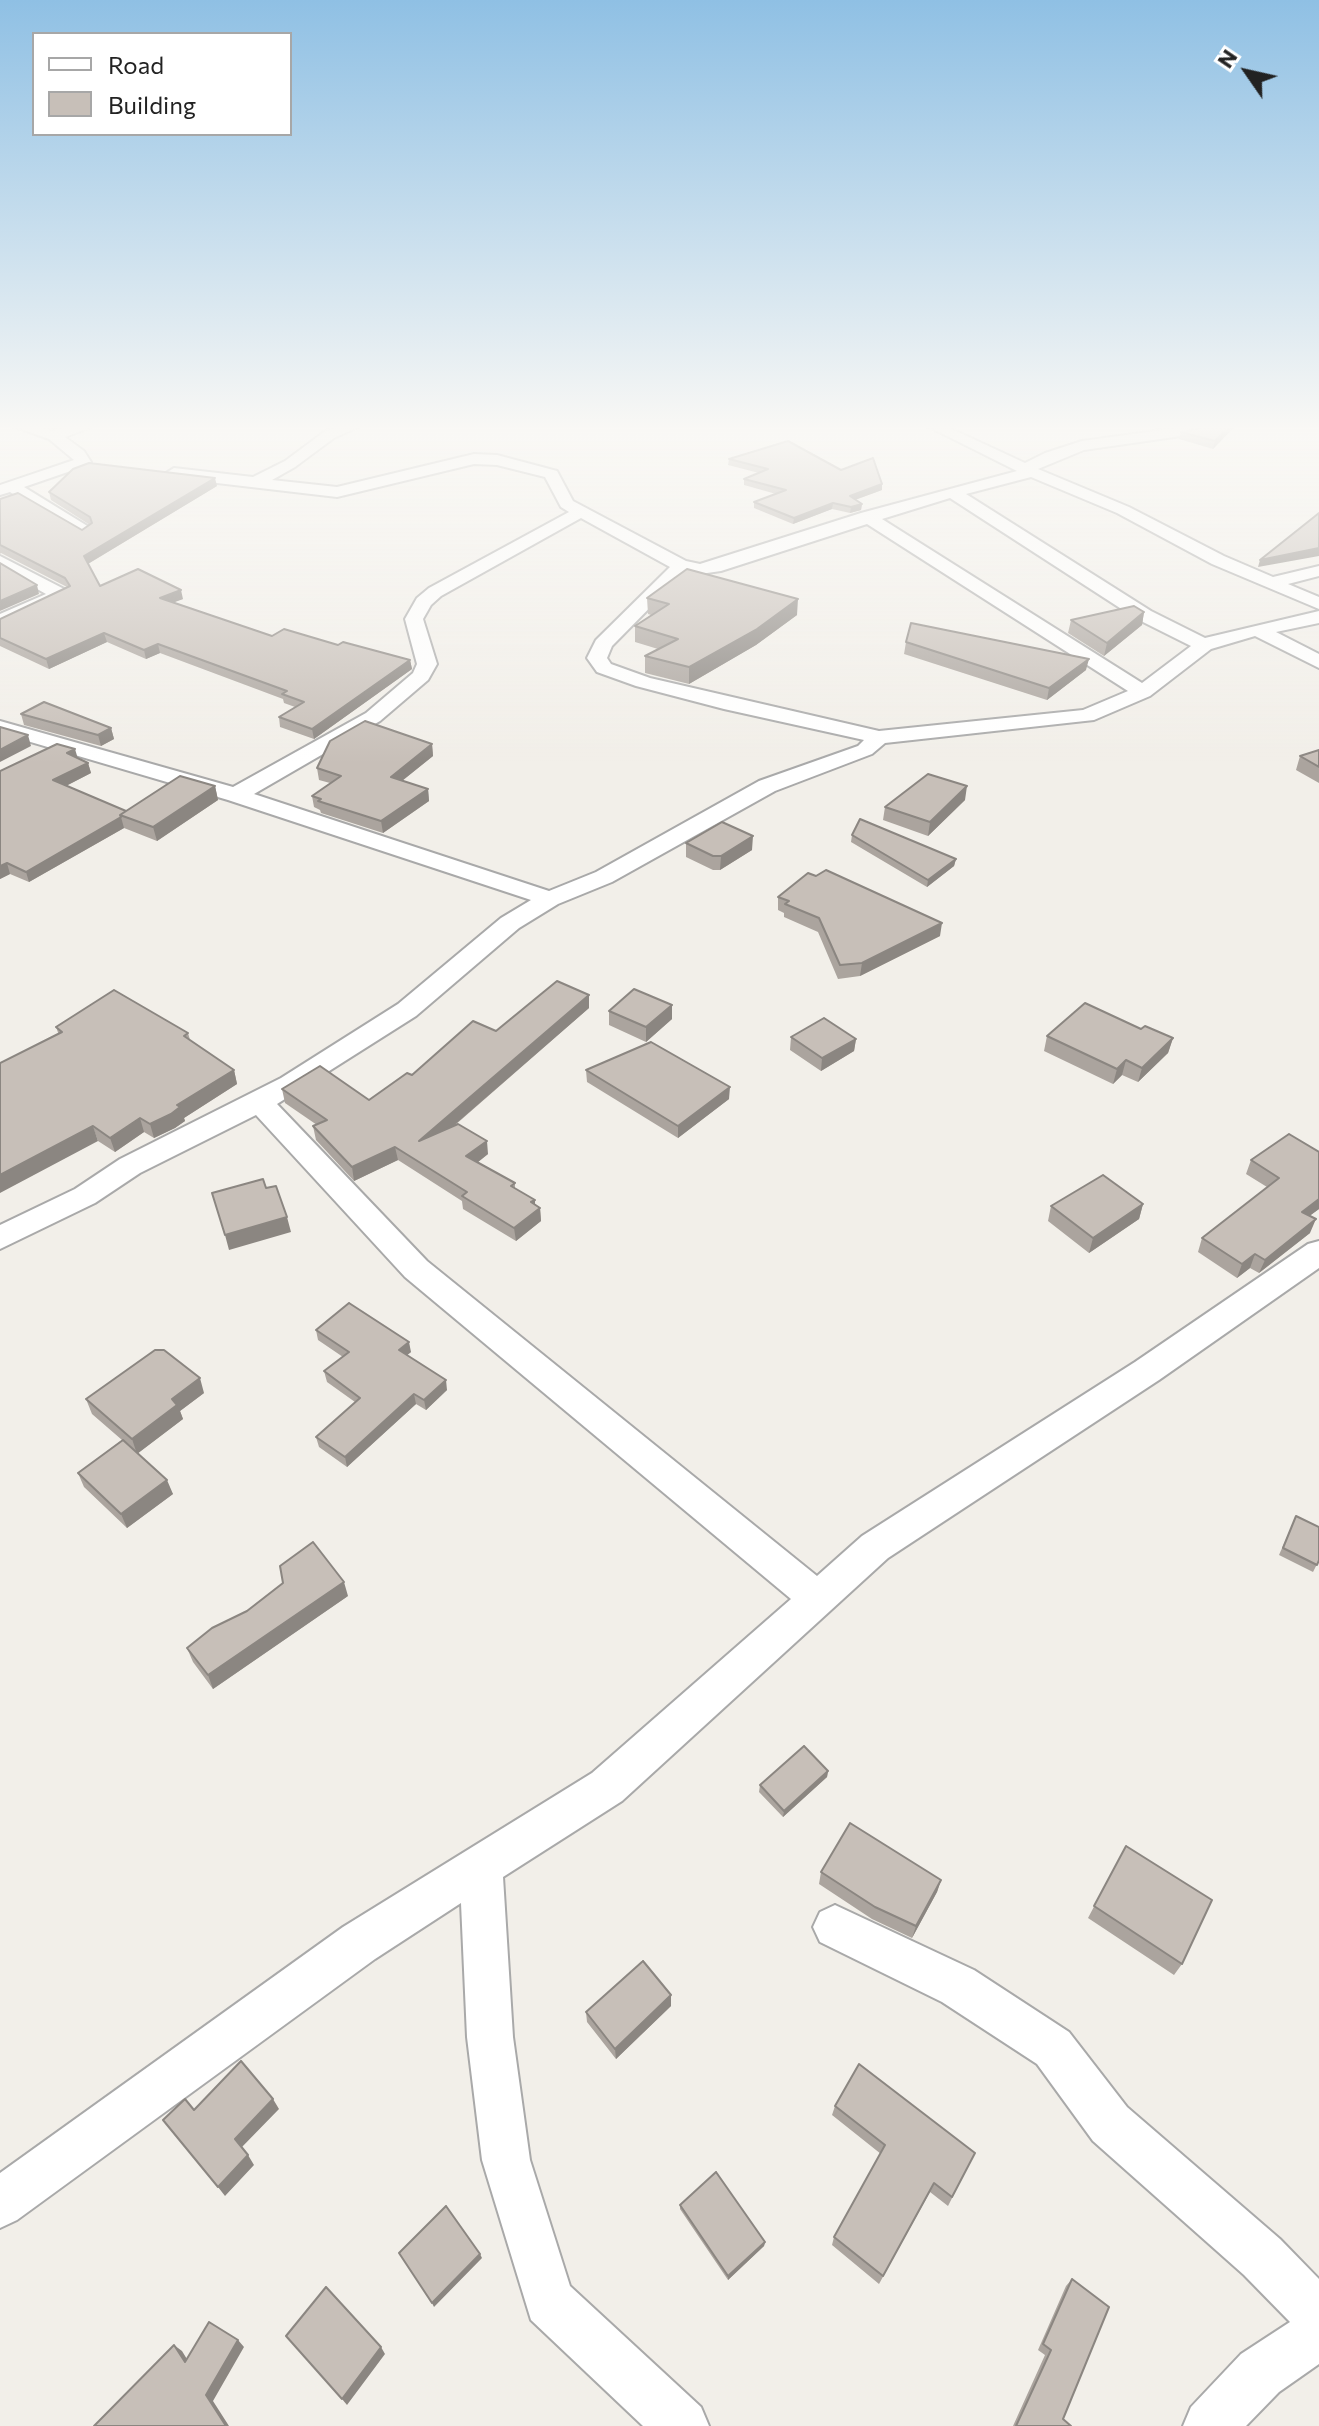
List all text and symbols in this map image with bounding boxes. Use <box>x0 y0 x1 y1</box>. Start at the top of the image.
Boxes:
legend <box>32 32 292 136</box>
north arrow <box>1207 32 1287 112</box>
text: N <box>1211 44 1242 73</box>
text: Road <box>108 50 164 79</box>
text: Building <box>108 90 196 119</box>

